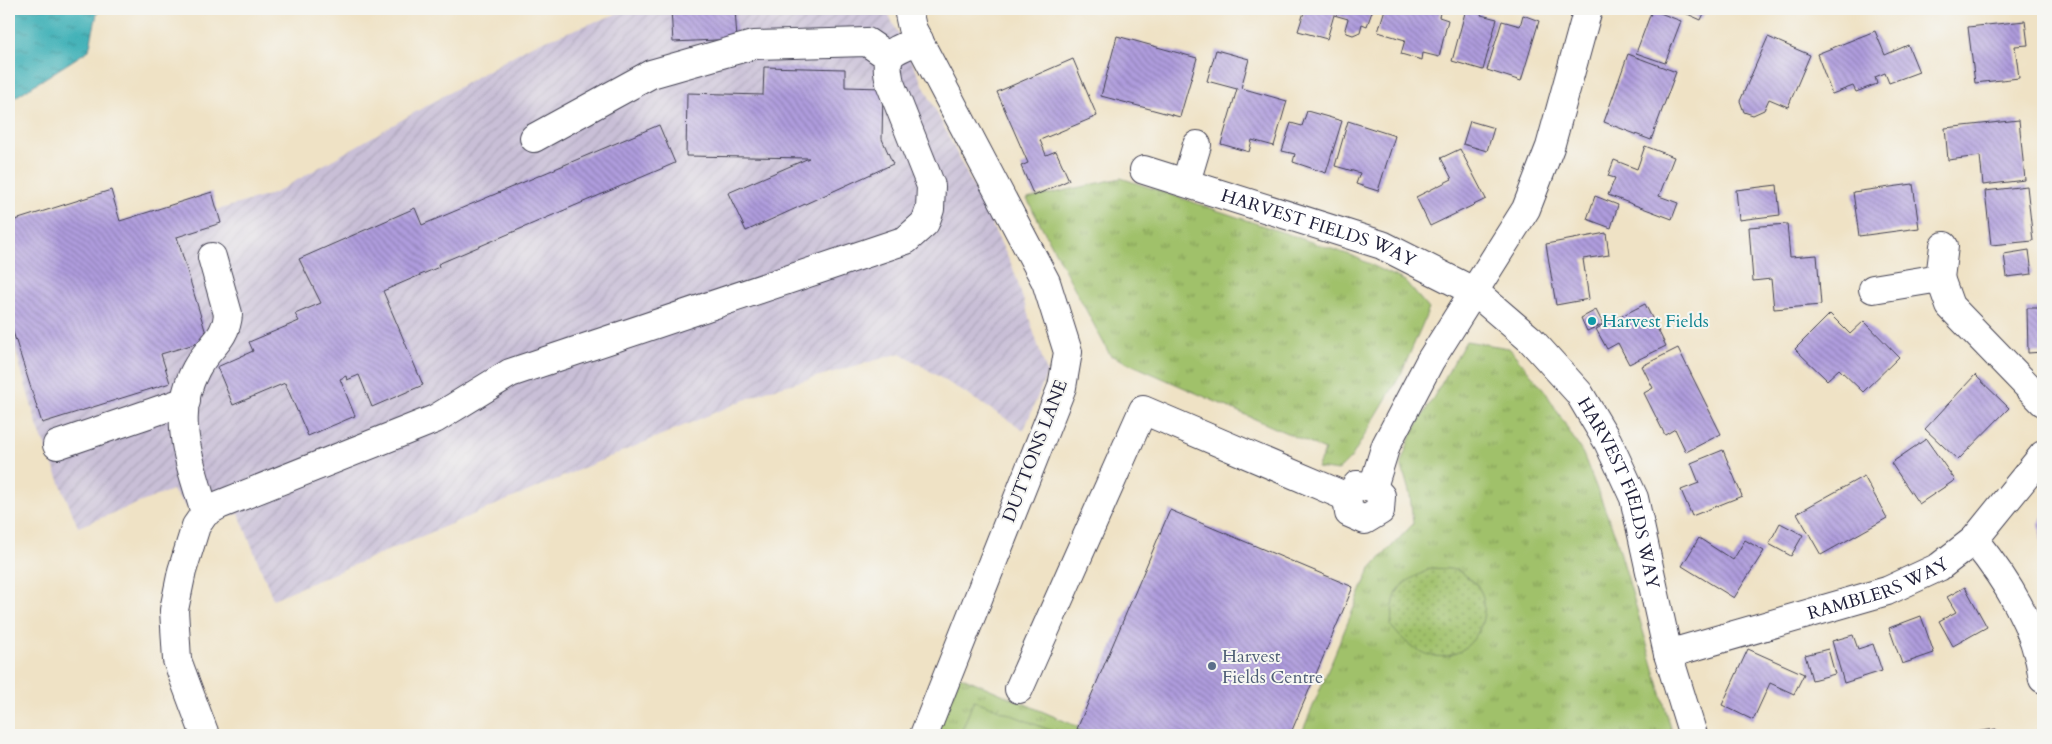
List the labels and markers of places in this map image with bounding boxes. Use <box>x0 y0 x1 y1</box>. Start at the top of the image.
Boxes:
place label: Harvest Fields <box>1602 309 1709 334</box>
marker: Harvest Fields <box>1586 315 1598 327</box>
place label: Harvest Fields Centre <box>1222 644 1323 690</box>
marker: Harvest Fields Centre <box>1206 660 1218 672</box>

